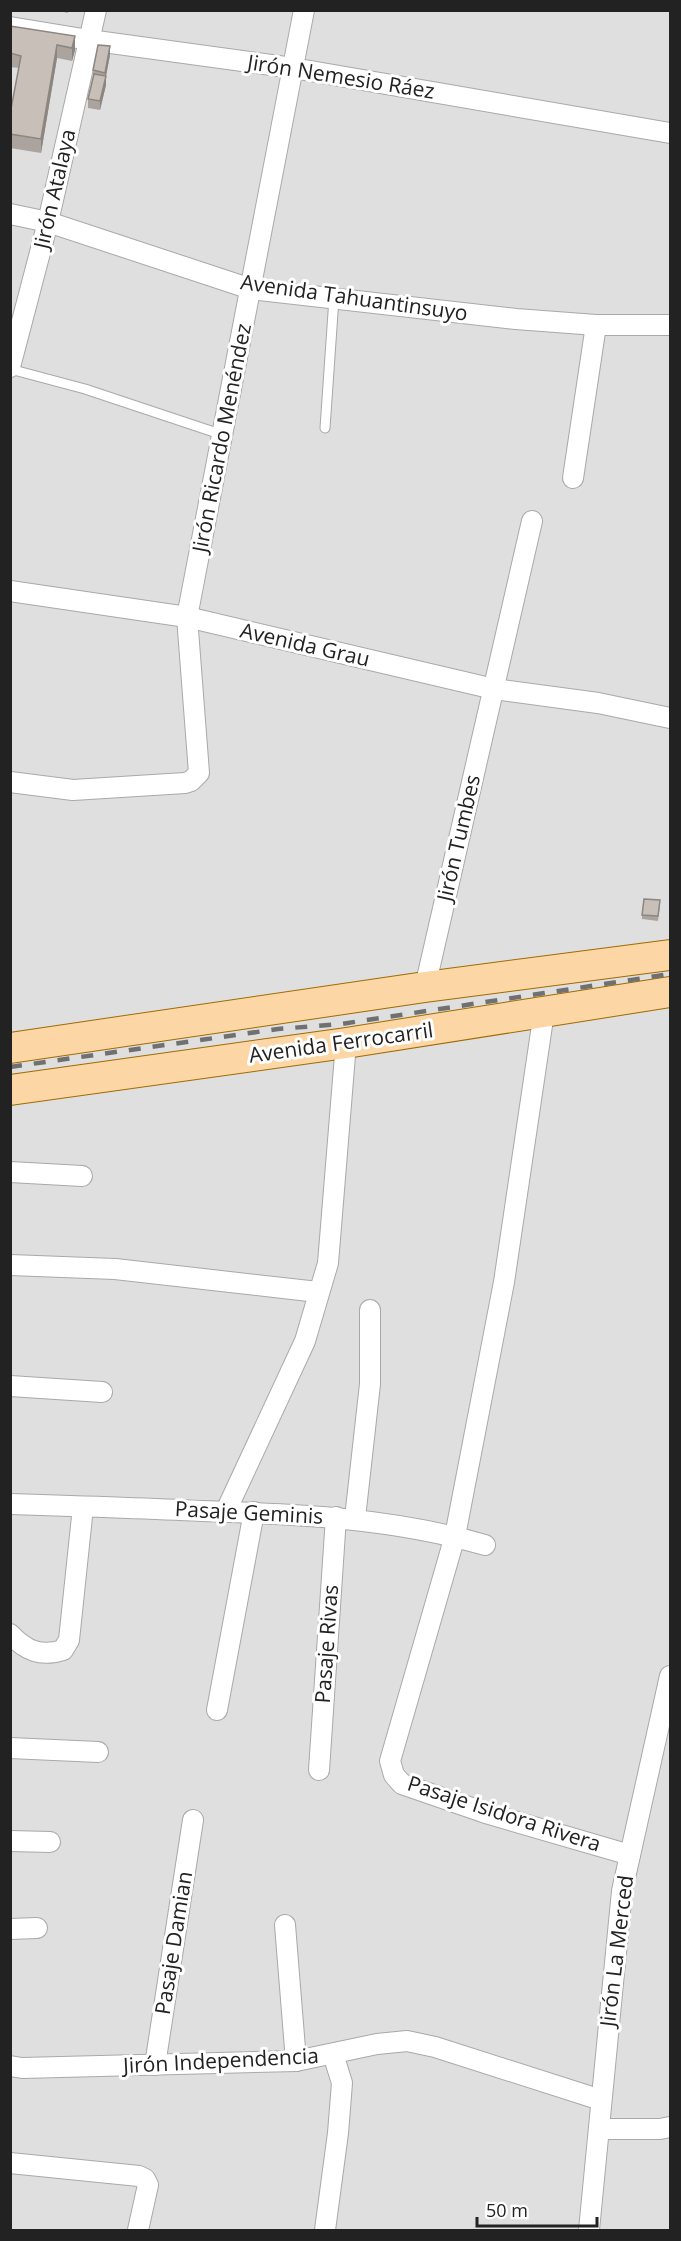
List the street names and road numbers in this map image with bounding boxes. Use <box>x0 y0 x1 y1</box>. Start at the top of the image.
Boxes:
street label: Jirón Nemesio Ráez <box>244 47 437 105</box>
street label: Jirón Atalaya <box>26 126 81 253</box>
street label: Avenida Tahuantinsuyo <box>239 267 469 327</box>
street label: Jirón Ricardo Menéndez <box>185 321 257 557</box>
street label: Avenida Grau <box>238 616 373 673</box>
street label: Jirón Tumbes <box>429 772 486 906</box>
street label: Avenida Ferrocarril <box>247 1015 435 1069</box>
street label: Pasaje Geminis <box>174 1494 324 1530</box>
street label: Pasaje Rivas <box>308 1584 344 1704</box>
street label: Pasaje Isidora Rivera <box>404 1769 605 1858</box>
street label: Pasaje Damian <box>148 1869 198 2017</box>
street label: Jirón La Merced <box>593 1873 639 2030</box>
street label: Jirón Independencia <box>120 2041 320 2079</box>

